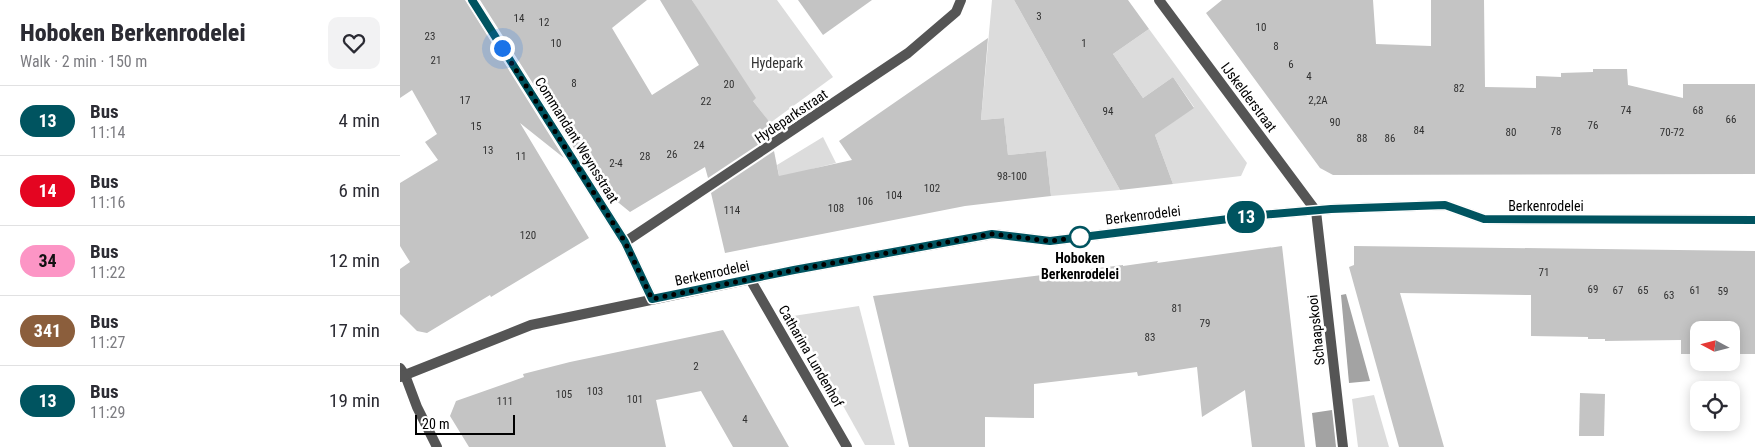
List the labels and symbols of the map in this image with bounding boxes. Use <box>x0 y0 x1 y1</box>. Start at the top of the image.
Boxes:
house number: 3 <box>1036 10 1042 23</box>
house number: 14 <box>514 12 525 25</box>
house number: 12 <box>539 16 549 29</box>
house number: 10 <box>1256 21 1266 34</box>
house number: 23 <box>425 30 435 43</box>
your location <box>490 36 515 61</box>
house number: 10 <box>551 37 561 50</box>
house number: 1 <box>1081 37 1087 50</box>
house number: 8 <box>1273 40 1279 53</box>
house number: 21 <box>431 54 441 67</box>
park label: Hydepark <box>751 55 804 71</box>
house number: 6 <box>1288 58 1294 71</box>
street label: IJskelderstraat <box>1218 59 1280 135</box>
house number: 4 <box>1306 70 1312 83</box>
street label: Commandant Weynsstraat <box>532 74 622 206</box>
house number: 8 <box>571 77 577 90</box>
house number: 20 <box>724 78 734 91</box>
house number: 82 <box>1454 82 1464 95</box>
street label: Hydeparkstraat <box>752 86 830 146</box>
house number: 17 <box>460 94 470 107</box>
house number: 2,2A <box>1308 94 1328 107</box>
house number: 22 <box>701 95 711 108</box>
house number: 74 <box>1621 104 1632 117</box>
house number: 68 <box>1693 104 1703 117</box>
house number: 94 <box>1103 105 1114 118</box>
house number: 66 <box>1726 113 1736 126</box>
house number: 90 <box>1330 116 1340 129</box>
house number: 76 <box>1588 119 1598 132</box>
house number: 15 <box>471 120 481 133</box>
house number: 84 <box>1414 124 1425 137</box>
house number: 78 <box>1551 125 1561 138</box>
house number: 80 <box>1506 126 1516 139</box>
house number: 70-72 <box>1660 126 1684 139</box>
house number: 88 <box>1357 132 1367 145</box>
house number: 86 <box>1385 132 1395 145</box>
house number: 24 <box>694 139 705 152</box>
house number: 13 <box>483 144 493 157</box>
house number: 26 <box>667 148 677 161</box>
house number: 11 <box>516 150 526 163</box>
house number: 28 <box>640 150 650 163</box>
house number: 2-4 <box>609 157 623 170</box>
house number: 98-100 <box>997 170 1027 183</box>
house number: 102 <box>924 182 940 195</box>
house number: 104 <box>886 189 903 202</box>
house number: 106 <box>857 195 873 208</box>
street label: Berkenrodelei <box>1508 198 1584 214</box>
line badge: 13 <box>1224 201 1268 233</box>
house number: 108 <box>828 202 844 215</box>
street label: Berkenrodelei <box>1104 202 1182 228</box>
house number: 114 <box>724 204 741 217</box>
marker: Hoboken Berkenrodelei <box>1069 226 1091 248</box>
house number: 120 <box>520 229 536 242</box>
place label: Hoboken Berkenrodelei <box>1041 250 1119 282</box>
street label: Berkenrodelei <box>673 257 751 289</box>
house number: 71 <box>1539 266 1549 279</box>
house number: 69 <box>1588 283 1598 296</box>
house number: 67 <box>1613 284 1623 297</box>
house number: 65 <box>1638 284 1648 297</box>
house number: 61 <box>1690 284 1700 297</box>
house number: 59 <box>1718 285 1728 298</box>
house number: 63 <box>1664 289 1674 302</box>
street label: Schaapskooi <box>1304 294 1328 366</box>
street label: Catharina Lundenhof <box>775 302 847 410</box>
house number: 81 <box>1172 302 1182 315</box>
house number: 79 <box>1200 317 1210 330</box>
north arrow <box>1690 321 1740 371</box>
house number: 83 <box>1145 331 1155 344</box>
house number: 2 <box>693 360 699 373</box>
house number: 103 <box>587 385 603 398</box>
house number: 105 <box>556 388 572 401</box>
house number: 101 <box>627 393 643 406</box>
house number: 111 <box>497 395 513 408</box>
scale bar <box>415 412 515 435</box>
house number: 4 <box>742 413 748 426</box>

